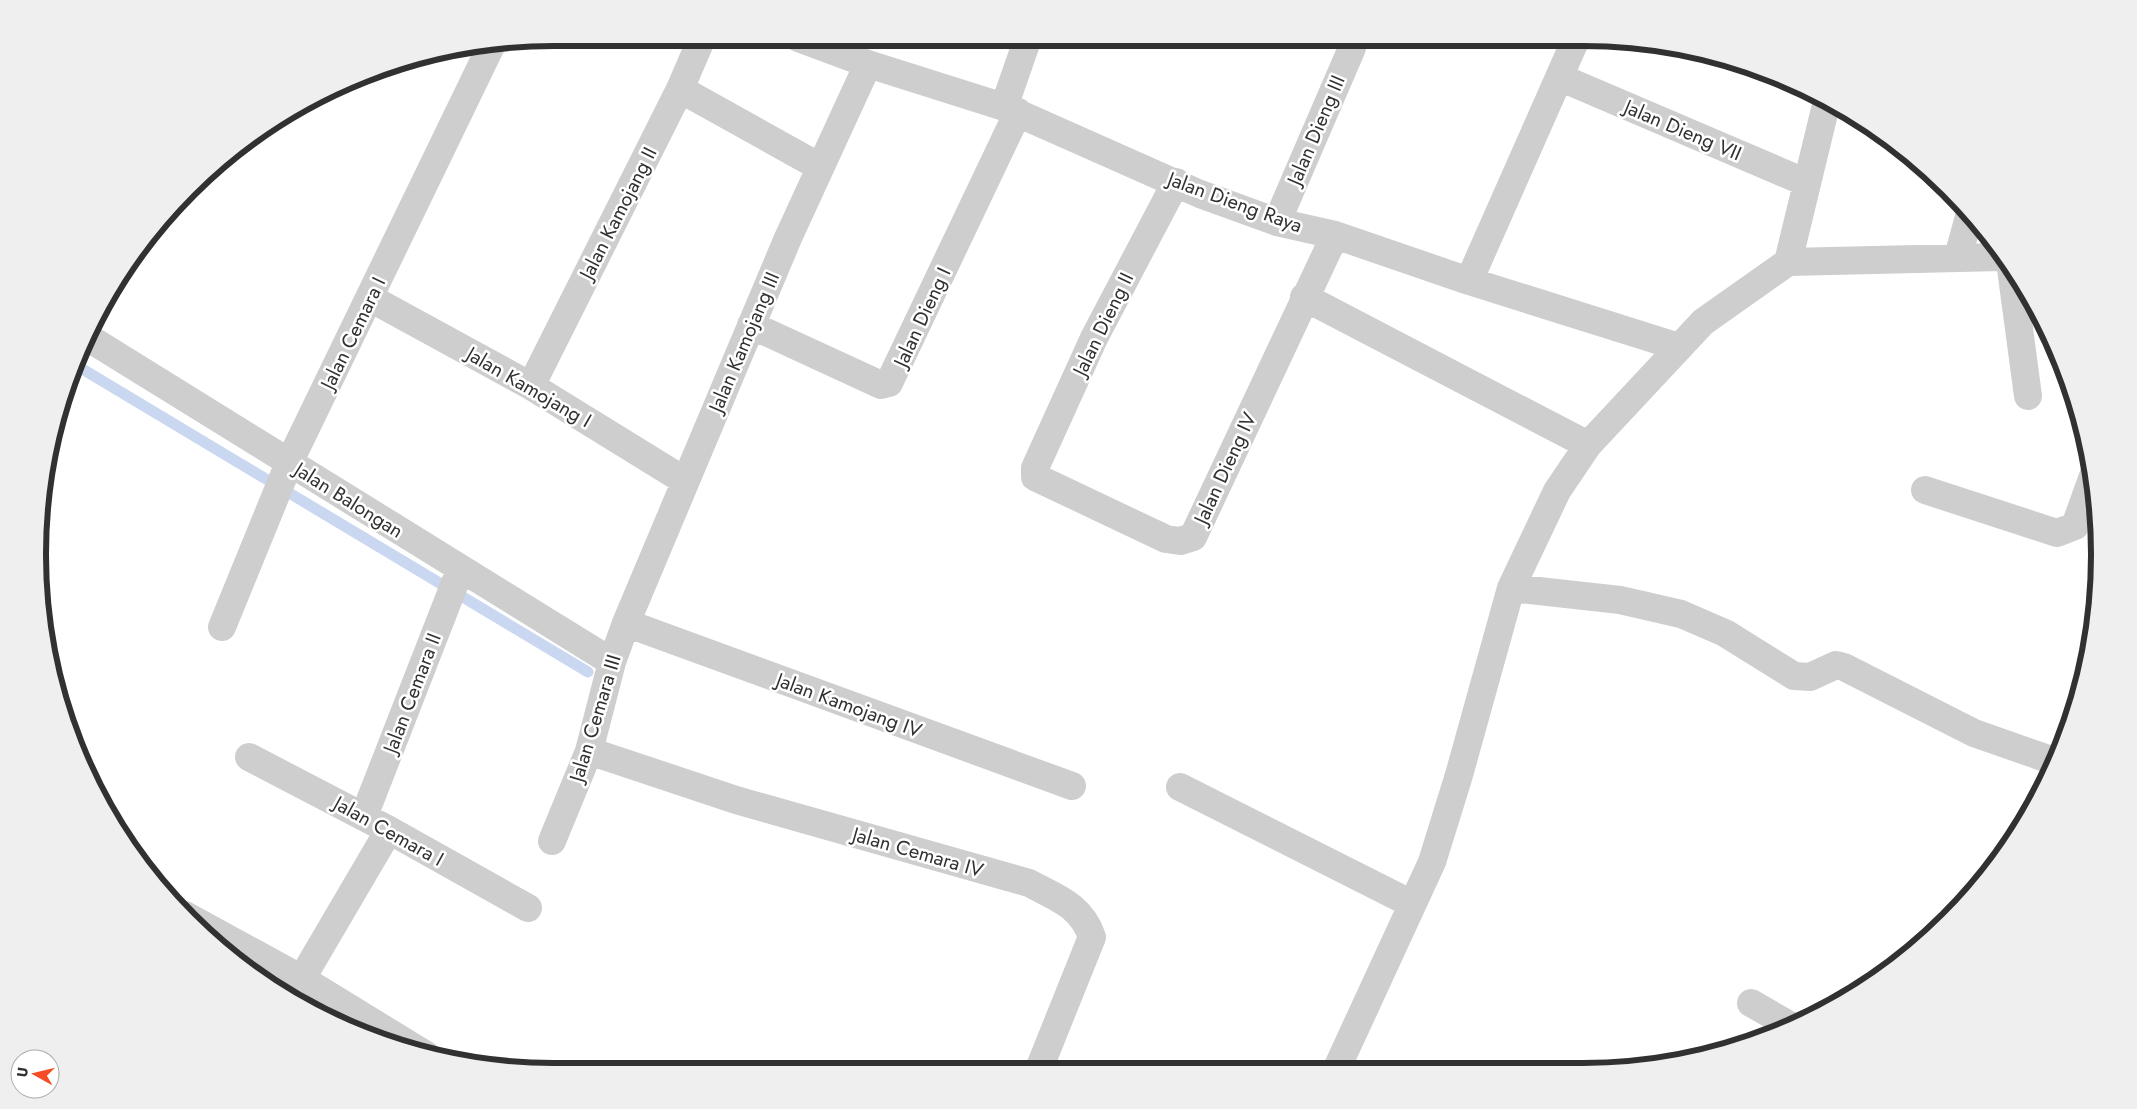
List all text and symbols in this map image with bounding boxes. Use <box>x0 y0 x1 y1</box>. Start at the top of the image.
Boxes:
street label: Jalan Dieng III <box>1279 71 1353 192</box>
street label: Jalan Dieng VII <box>1617 91 1746 168</box>
street label: Jalan Kamojang II <box>571 142 664 287</box>
street label: Jalan Dieng Raya <box>1161 164 1306 240</box>
street label: Jalan Dieng I <box>885 263 958 375</box>
street label: Jalan Kamojang III <box>701 268 787 420</box>
street label: Jalan Dieng II <box>1065 268 1141 384</box>
street label: Jalan Cemara I <box>312 272 393 397</box>
street label: Jalan Kamojang I <box>458 338 597 435</box>
street label: Jalan Dieng IV <box>1186 407 1264 532</box>
street label: Jalan Balongan <box>286 454 409 545</box>
street label: Jalan Cemara II <box>375 629 449 760</box>
street label: Jalan Cemara III <box>562 651 629 788</box>
street label: Jalan Kamojang IV <box>769 665 927 746</box>
street label: Jalan Cemara I <box>326 788 449 874</box>
street label: Jalan Cemara IV <box>846 819 987 885</box>
north arrow <box>10 1049 60 1099</box>
text: U <box>12 1066 33 1078</box>

